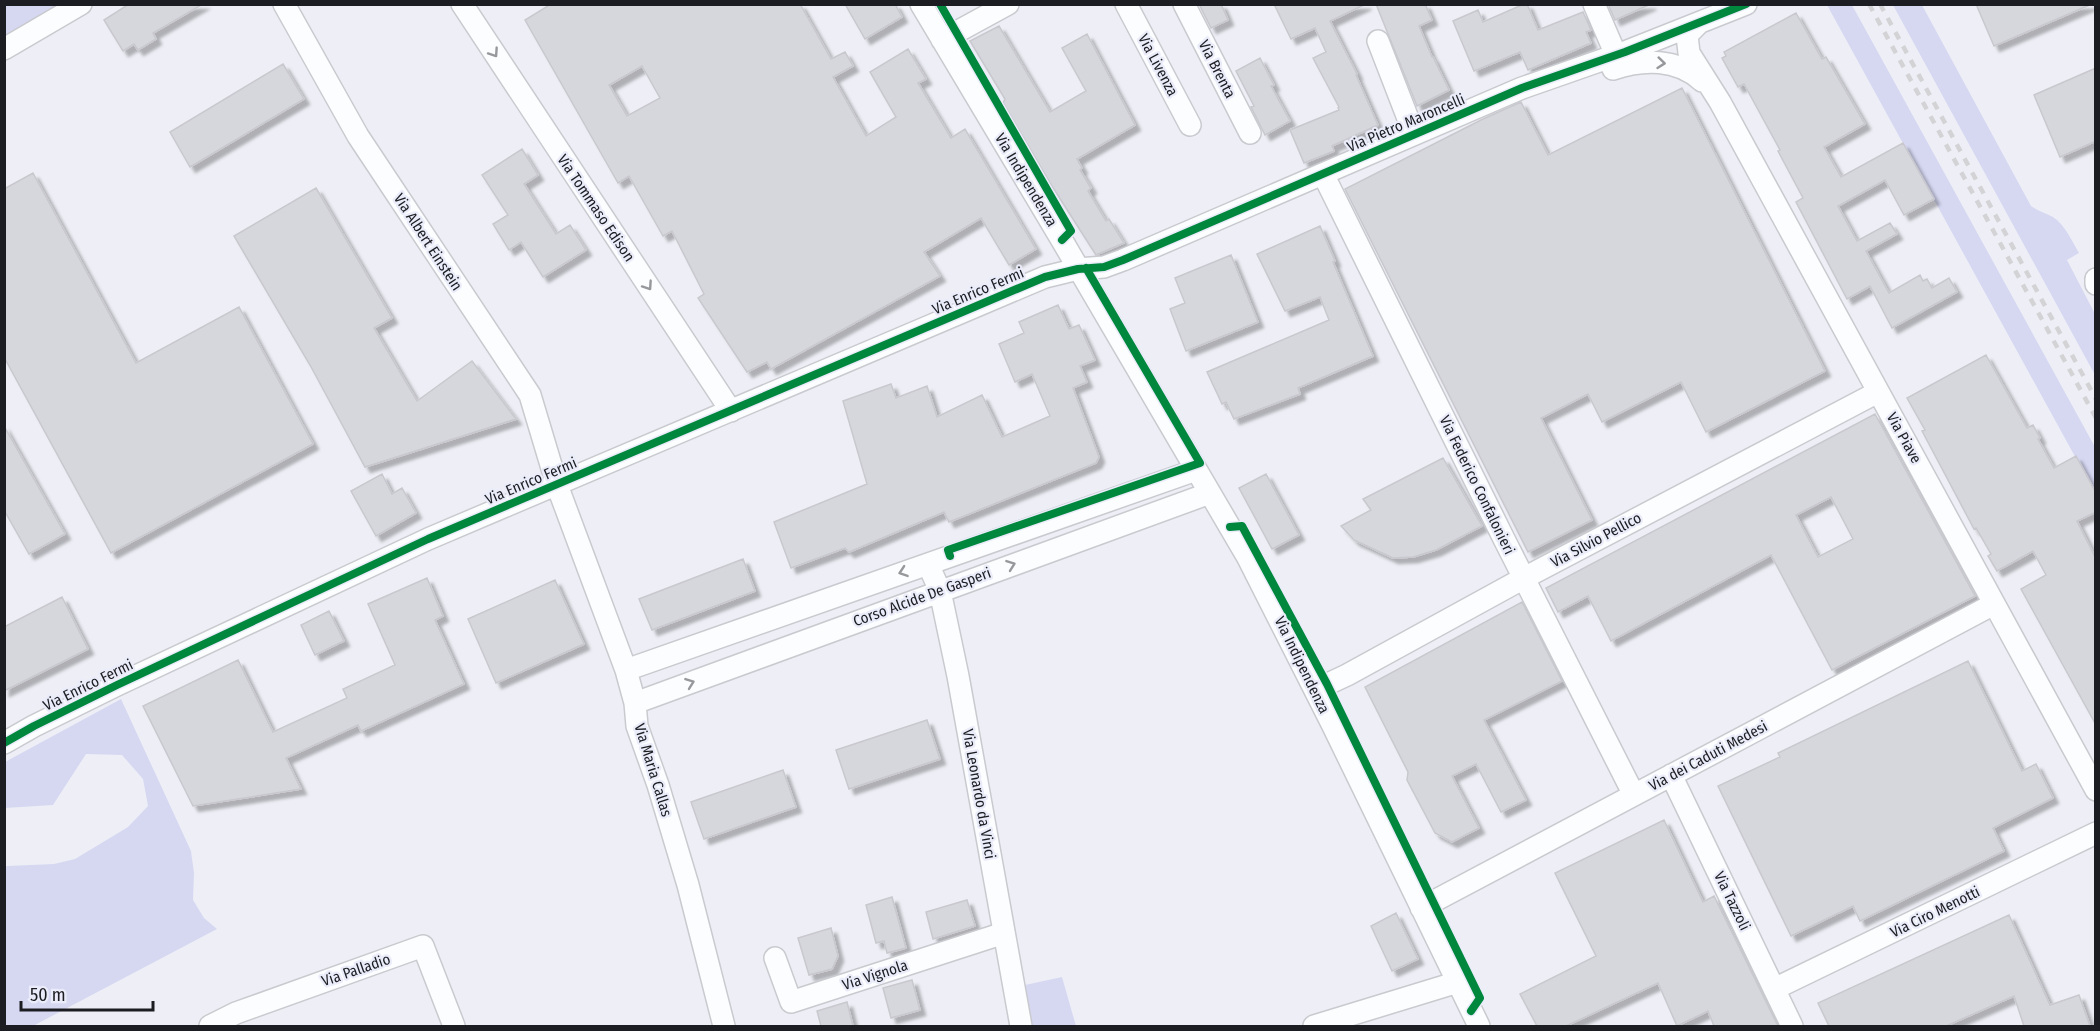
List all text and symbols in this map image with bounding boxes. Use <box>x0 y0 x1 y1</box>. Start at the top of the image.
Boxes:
street label: Via Livenza <box>1134 31 1182 99</box>
street label: Via Brenta <box>1195 37 1239 101</box>
one-way arrow <box>487 47 498 58</box>
one-way arrow <box>1656 56 1665 69</box>
street label: Via Pietro Maroncelli <box>1344 90 1468 156</box>
street label: Via Indipendenza <box>991 130 1061 230</box>
street label: Via Tommaso Edison <box>554 151 638 265</box>
street label: Via Albert Einstein <box>390 190 466 294</box>
street label: Via Enrico Fermi <box>930 264 1026 318</box>
one-way arrow <box>641 279 652 290</box>
street label: Via Piave <box>1883 410 1925 466</box>
street label: Via Federico Confalonieri <box>1436 413 1518 557</box>
street label: Via Enrico Fermi <box>483 454 579 508</box>
street label: Via Silvio Pellico <box>1548 509 1644 571</box>
one-way arrow <box>1005 560 1016 572</box>
street label: Corso Alcide De Gasperi <box>851 564 993 630</box>
one-way arrow <box>898 565 909 578</box>
street label: Via Indipendenza <box>1271 614 1333 716</box>
street label: Via Enrico Fermi <box>40 656 136 714</box>
one-way arrow <box>684 677 695 690</box>
street label: Via dei Caduti Medesi <box>1646 717 1770 795</box>
street label: Via Maria Callas <box>630 721 676 819</box>
street label: Via Leonardo da Vinci <box>959 728 999 860</box>
street label: Via Tazzoli <box>1710 869 1754 933</box>
street label: Via Ciro Menotti <box>1887 883 1983 941</box>
street label: Via Palladio <box>319 950 393 990</box>
street label: Via Vignola <box>840 956 910 994</box>
scale bar <box>21 974 153 1012</box>
text: 50 m <box>30 984 66 1006</box>

